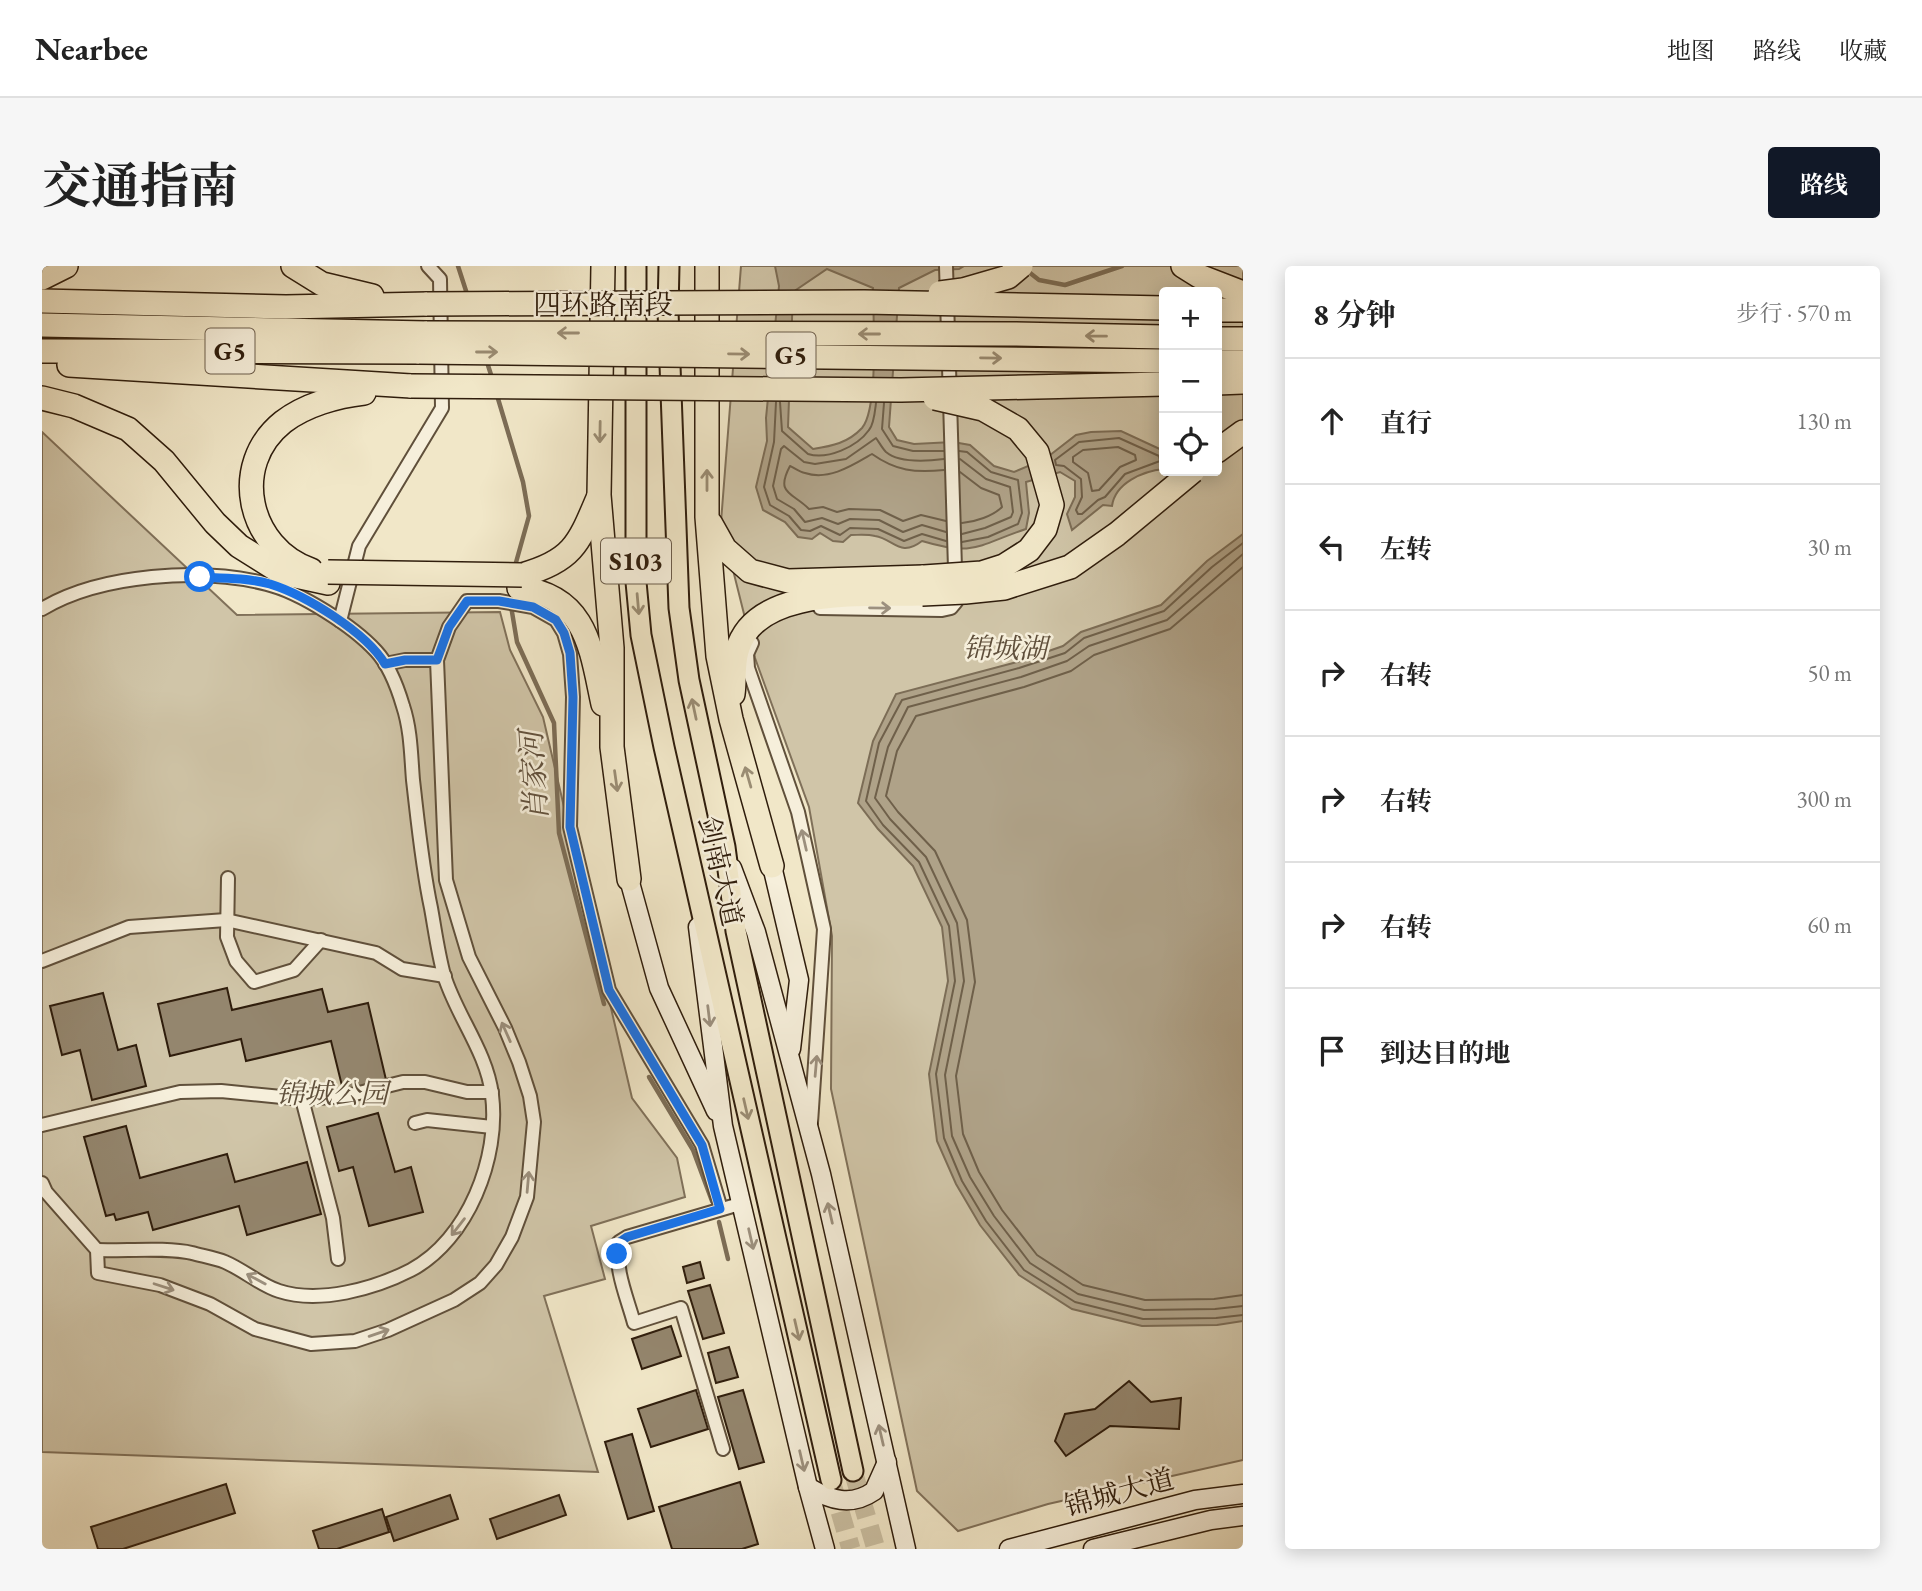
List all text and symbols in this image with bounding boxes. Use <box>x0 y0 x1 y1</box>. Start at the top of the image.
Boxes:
text: Nearbee <box>35 27 148 70</box>
text: 地图 <box>1667 35 1715 66</box>
text: 路线 <box>1753 35 1801 66</box>
text: 收藏 <box>1839 35 1887 66</box>
button: 路线 <box>1768 147 1880 218</box>
text: 交通指南 <box>42 154 238 218</box>
street label: 四环路南段 <box>533 286 673 322</box>
map controls <box>1159 287 1222 476</box>
button: + <box>1159 287 1222 350</box>
text: 8 分钟 <box>1313 295 1396 334</box>
text: 步行 · 570 m <box>1737 298 1852 328</box>
one-way arrow <box>556 326 579 340</box>
one-way arrow <box>857 327 880 341</box>
road number: G5 <box>206 328 254 374</box>
one-way arrow <box>1085 329 1108 343</box>
road number: G5 <box>766 332 816 377</box>
one-way arrow <box>475 345 498 359</box>
one-way arrow <box>727 348 750 361</box>
button: − <box>1159 350 1222 413</box>
one-way arrow <box>979 351 1002 365</box>
icon: ahead <box>1313 402 1351 440</box>
text: 直行 <box>1380 406 1432 440</box>
text: 130 m <box>1796 406 1852 436</box>
button: locate <box>1159 413 1222 476</box>
one-way arrow <box>594 420 607 443</box>
one-way arrow <box>700 469 714 492</box>
icon: left <box>1313 528 1351 566</box>
text: 左转 <box>1380 532 1432 566</box>
text: 30 m <box>1807 532 1852 562</box>
road number: S103 <box>601 538 671 584</box>
route start <box>184 561 215 592</box>
one-way arrow <box>632 592 645 614</box>
one-way arrow <box>869 602 892 615</box>
park label: 锦城湖 <box>963 630 1052 666</box>
icon: right <box>1313 654 1351 692</box>
text: 右转 <box>1380 658 1432 692</box>
text: 50 m <box>1807 658 1852 688</box>
one-way arrow <box>687 698 701 721</box>
water label: 肖家河 <box>511 725 556 822</box>
one-way arrow <box>740 766 753 788</box>
one-way arrow <box>610 769 623 792</box>
icon: right <box>1313 780 1351 818</box>
text: 右转 <box>1380 784 1432 818</box>
text: 300 m <box>1796 784 1852 814</box>
street label: 剑南大道 <box>691 812 751 930</box>
one-way arrow <box>797 830 810 852</box>
icon: right <box>1313 906 1351 944</box>
text: 右转 <box>1380 910 1432 944</box>
text: 60 m <box>1807 910 1852 940</box>
one-way arrow <box>703 1004 716 1027</box>
one-way arrow <box>499 1022 512 1044</box>
icon: arrive <box>1313 1032 1351 1070</box>
text: 到达目的地 <box>1380 1036 1510 1070</box>
one-way arrow <box>810 1055 823 1077</box>
park label: 锦城公园 <box>276 1075 392 1111</box>
one-way arrow <box>740 1097 754 1120</box>
one-way arrow <box>522 1171 535 1194</box>
one-way arrow <box>823 1202 836 1225</box>
one-way arrow <box>451 1217 466 1235</box>
one-way arrow <box>745 1227 758 1250</box>
route end <box>601 1238 632 1269</box>
one-way arrow <box>246 1272 266 1286</box>
one-way arrow <box>153 1282 175 1294</box>
one-way arrow <box>791 1319 804 1341</box>
one-way arrow <box>367 1326 389 1338</box>
one-way arrow <box>873 1424 887 1447</box>
one-way arrow <box>796 1449 809 1472</box>
street label: 锦城大道 <box>1060 1460 1178 1524</box>

